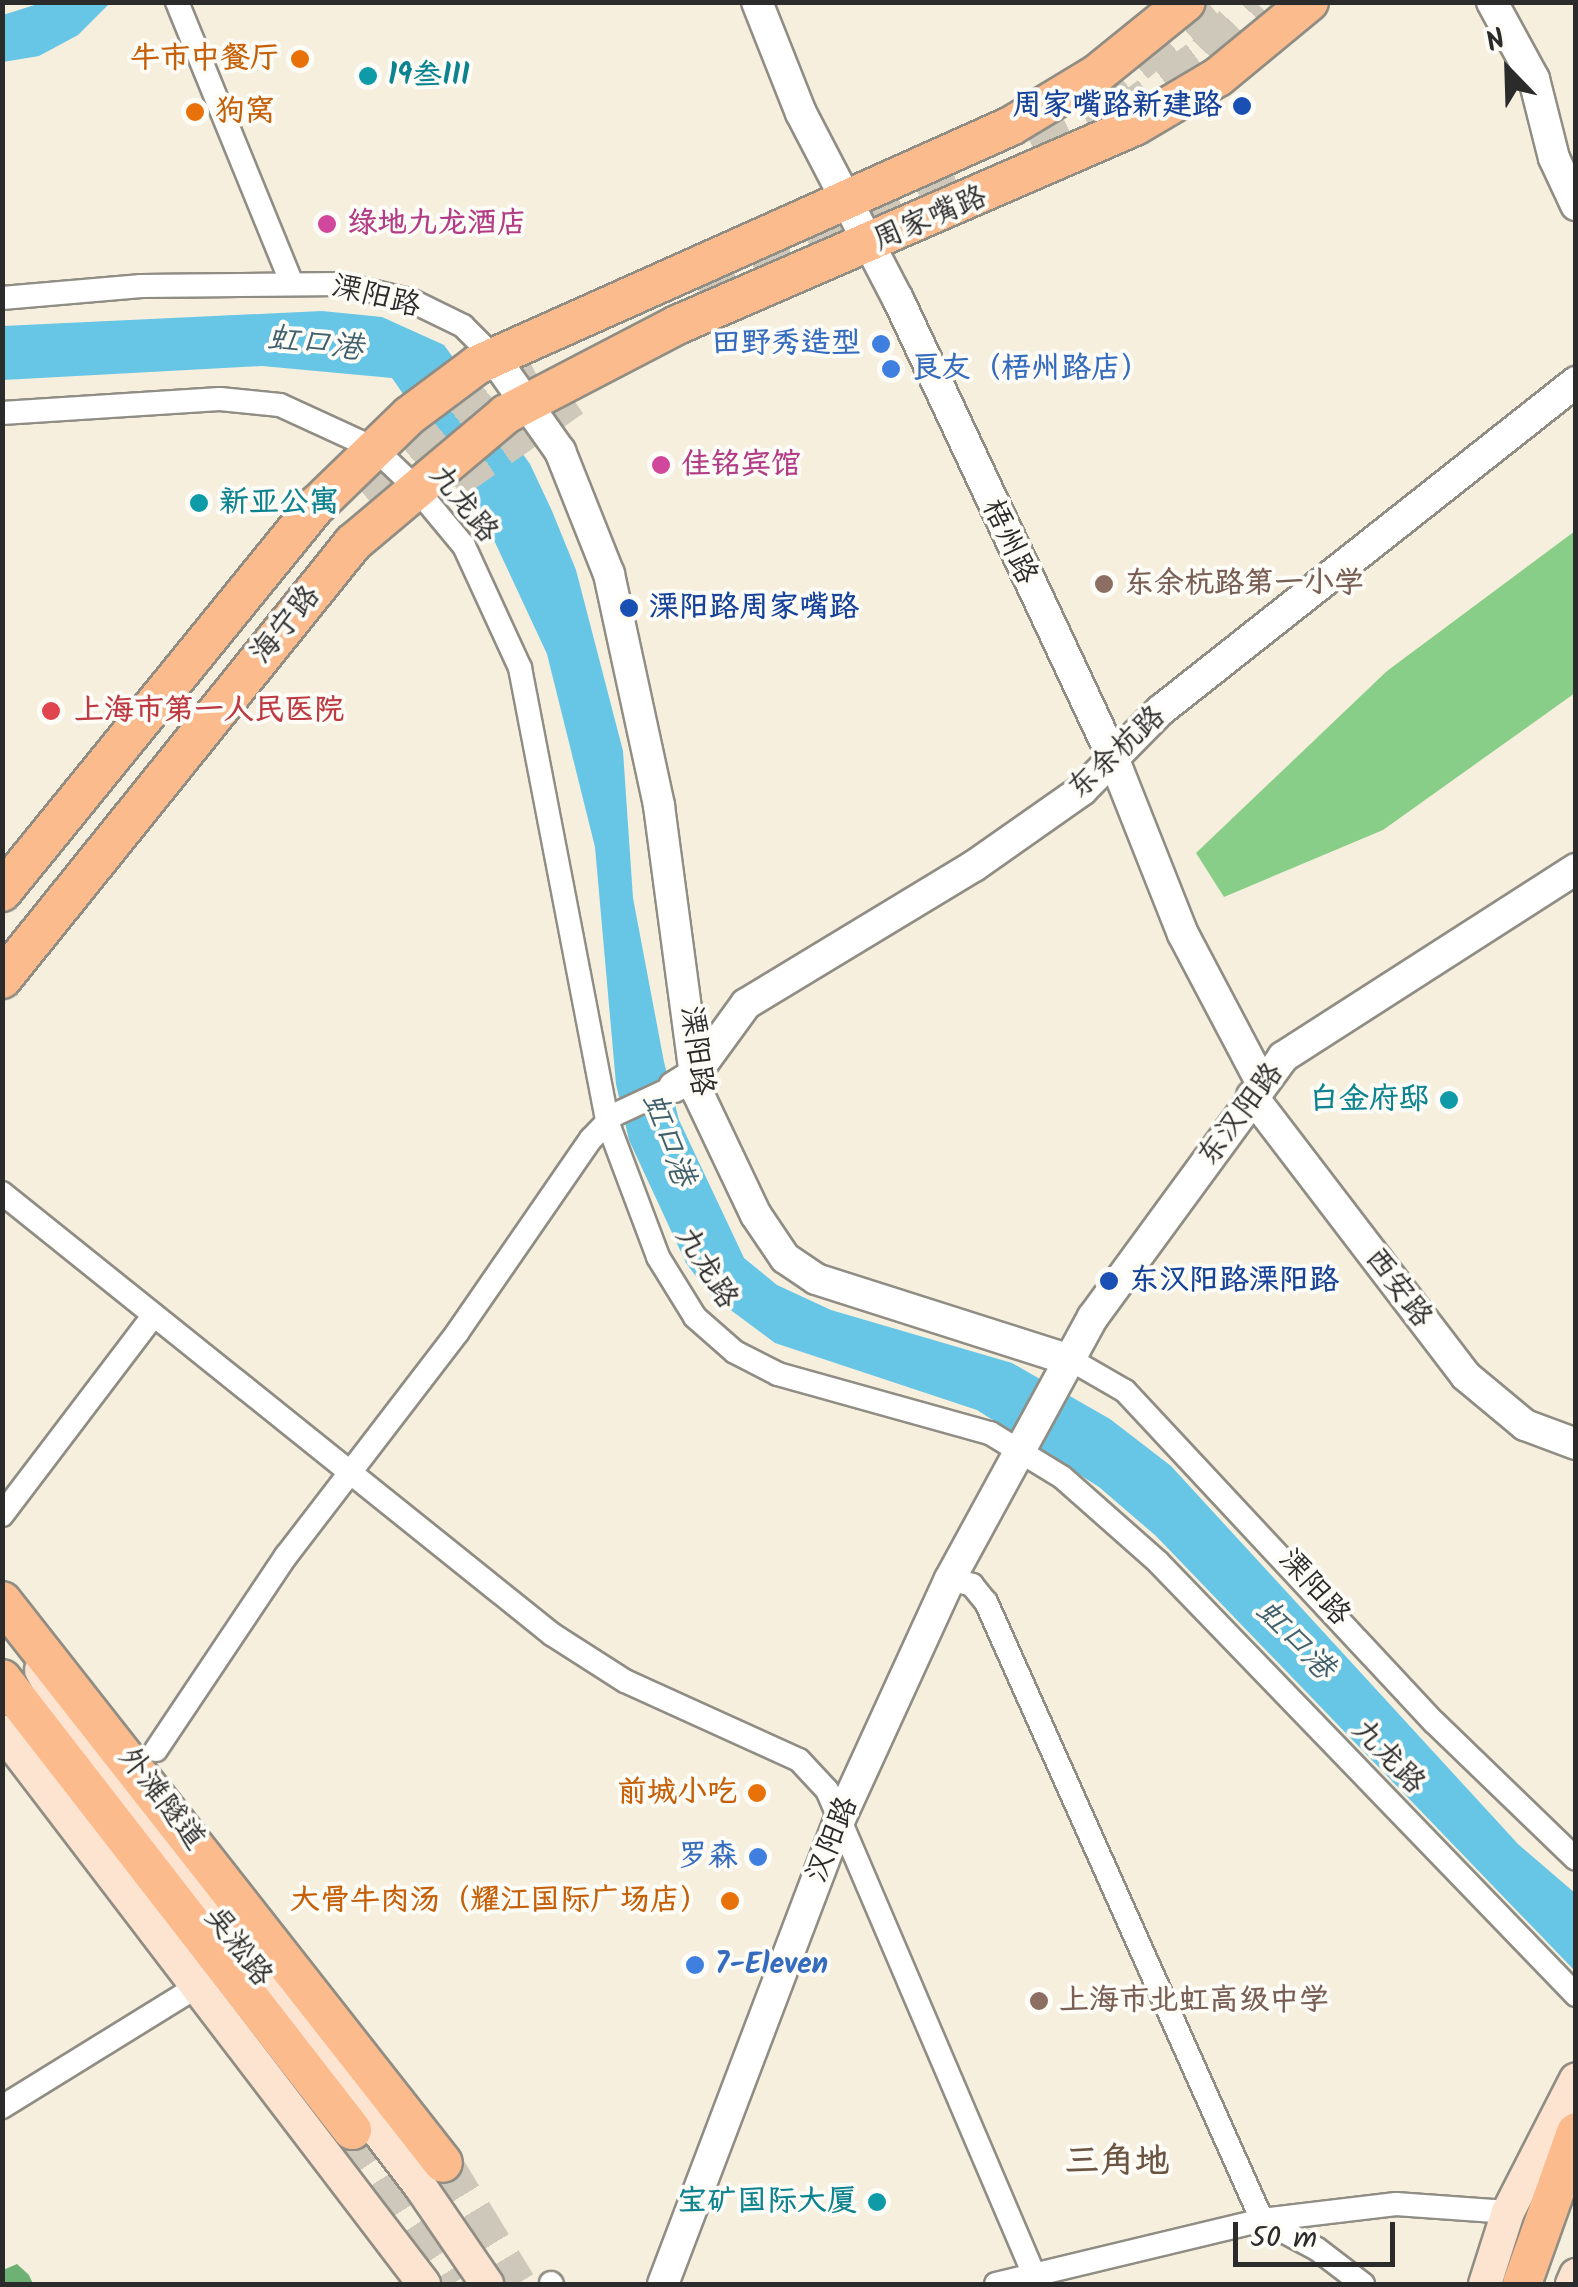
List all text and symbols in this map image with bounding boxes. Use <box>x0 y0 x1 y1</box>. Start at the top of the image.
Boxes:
text: N <box>1479 18 1513 66</box>
north arrow <box>1458 20 1558 120</box>
place label: 牛市中餐厅 <box>130 41 280 77</box>
marker: 牛市中餐厅 <box>289 48 311 70</box>
place label: 19叁III <box>388 58 470 94</box>
marker: 19叁III <box>357 65 379 87</box>
place label: 周家嘴路新建路 <box>1012 88 1222 124</box>
place label: 狗窝 <box>215 94 275 130</box>
marker: 周家嘴路新建路 <box>1231 95 1253 117</box>
marker: 狗窝 <box>184 101 206 123</box>
street label: 周家嘴路 <box>868 179 992 259</box>
place label: 绿地九龙酒店 <box>347 206 527 242</box>
marker: 绿地九龙酒店 <box>316 213 338 235</box>
street label: 溧阳路 <box>328 269 424 325</box>
water label: 虹口港 <box>265 320 365 370</box>
place label: 田野秀造型 <box>711 326 861 362</box>
marker: 田野秀造型 <box>870 333 892 355</box>
place label: 良友（梧州路店） <box>911 351 1151 387</box>
marker: 良友（梧州路店） <box>880 358 902 380</box>
place label: 佳铭宾馆 <box>681 447 801 483</box>
marker: 佳铭宾馆 <box>650 454 672 476</box>
street label: 九龙路 <box>421 458 505 550</box>
place label: 新亚公寓 <box>219 485 339 521</box>
marker: 新亚公寓 <box>188 492 210 514</box>
street label: 梧州路 <box>974 494 1044 590</box>
place label: 东余杭路第一小学 <box>1124 566 1364 602</box>
marker: 东余杭路第一小学 <box>1093 573 1115 595</box>
street label: 海宁路 <box>244 579 328 671</box>
place label: 溧阳路周家嘴路 <box>649 590 859 626</box>
marker: 溧阳路周家嘴路 <box>618 597 640 619</box>
place label: 上海市第一人民医院 <box>74 693 344 729</box>
marker: 上海市第一人民医院 <box>38 698 64 724</box>
street label: 东余杭路 <box>1061 699 1173 807</box>
street label: 溧阳路 <box>672 1004 720 1098</box>
street label: 东汉阳路 <box>1191 1056 1291 1174</box>
place label: 白金府邸 <box>1309 1082 1429 1118</box>
water label: 虹口港 <box>633 1088 701 1192</box>
marker: 白金府邸 <box>1438 1089 1460 1111</box>
street label: 九龙路 <box>667 1220 745 1316</box>
street label: 西安路 <box>1357 1241 1439 1335</box>
place label: 东汉阳路溧阳路 <box>1129 1263 1339 1299</box>
marker: 东汉阳路溧阳路 <box>1098 1270 1120 1292</box>
street label: 溧阳路 <box>1271 1543 1357 1633</box>
water label: 虹口港 <box>1247 1593 1341 1689</box>
street label: 九龙路 <box>1344 1712 1432 1802</box>
street label: 外滩隧道 <box>110 1741 212 1857</box>
place label: 前城小吃 <box>617 1775 737 1811</box>
marker: 前城小吃 <box>746 1782 768 1804</box>
street label: 汉阳路 <box>799 1792 867 1888</box>
place label: 罗森 <box>678 1839 738 1875</box>
marker: 罗森 <box>747 1846 769 1868</box>
place label: 大骨牛肉汤（耀江国际广场店） <box>290 1883 710 1919</box>
marker: 大骨牛肉汤（耀江国际广场店） <box>719 1890 741 1912</box>
street label: 吴淞路 <box>197 1900 279 1994</box>
place label: 7-Eleven <box>715 1947 828 1983</box>
marker: 7-Eleven <box>684 1954 706 1976</box>
place label: 上海市北虹高级中学 <box>1059 1983 1329 2019</box>
marker: 上海市北虹高级中学 <box>1028 1990 1050 2012</box>
district label: 三角地 <box>1065 2142 1169 2184</box>
place label: 宝矿国际大厦 <box>677 2184 857 2220</box>
marker: 宝矿国际大厦 <box>866 2191 888 2213</box>
scale bar <box>1238 2202 1400 2264</box>
text: 50 m <box>1250 2215 1317 2263</box>

